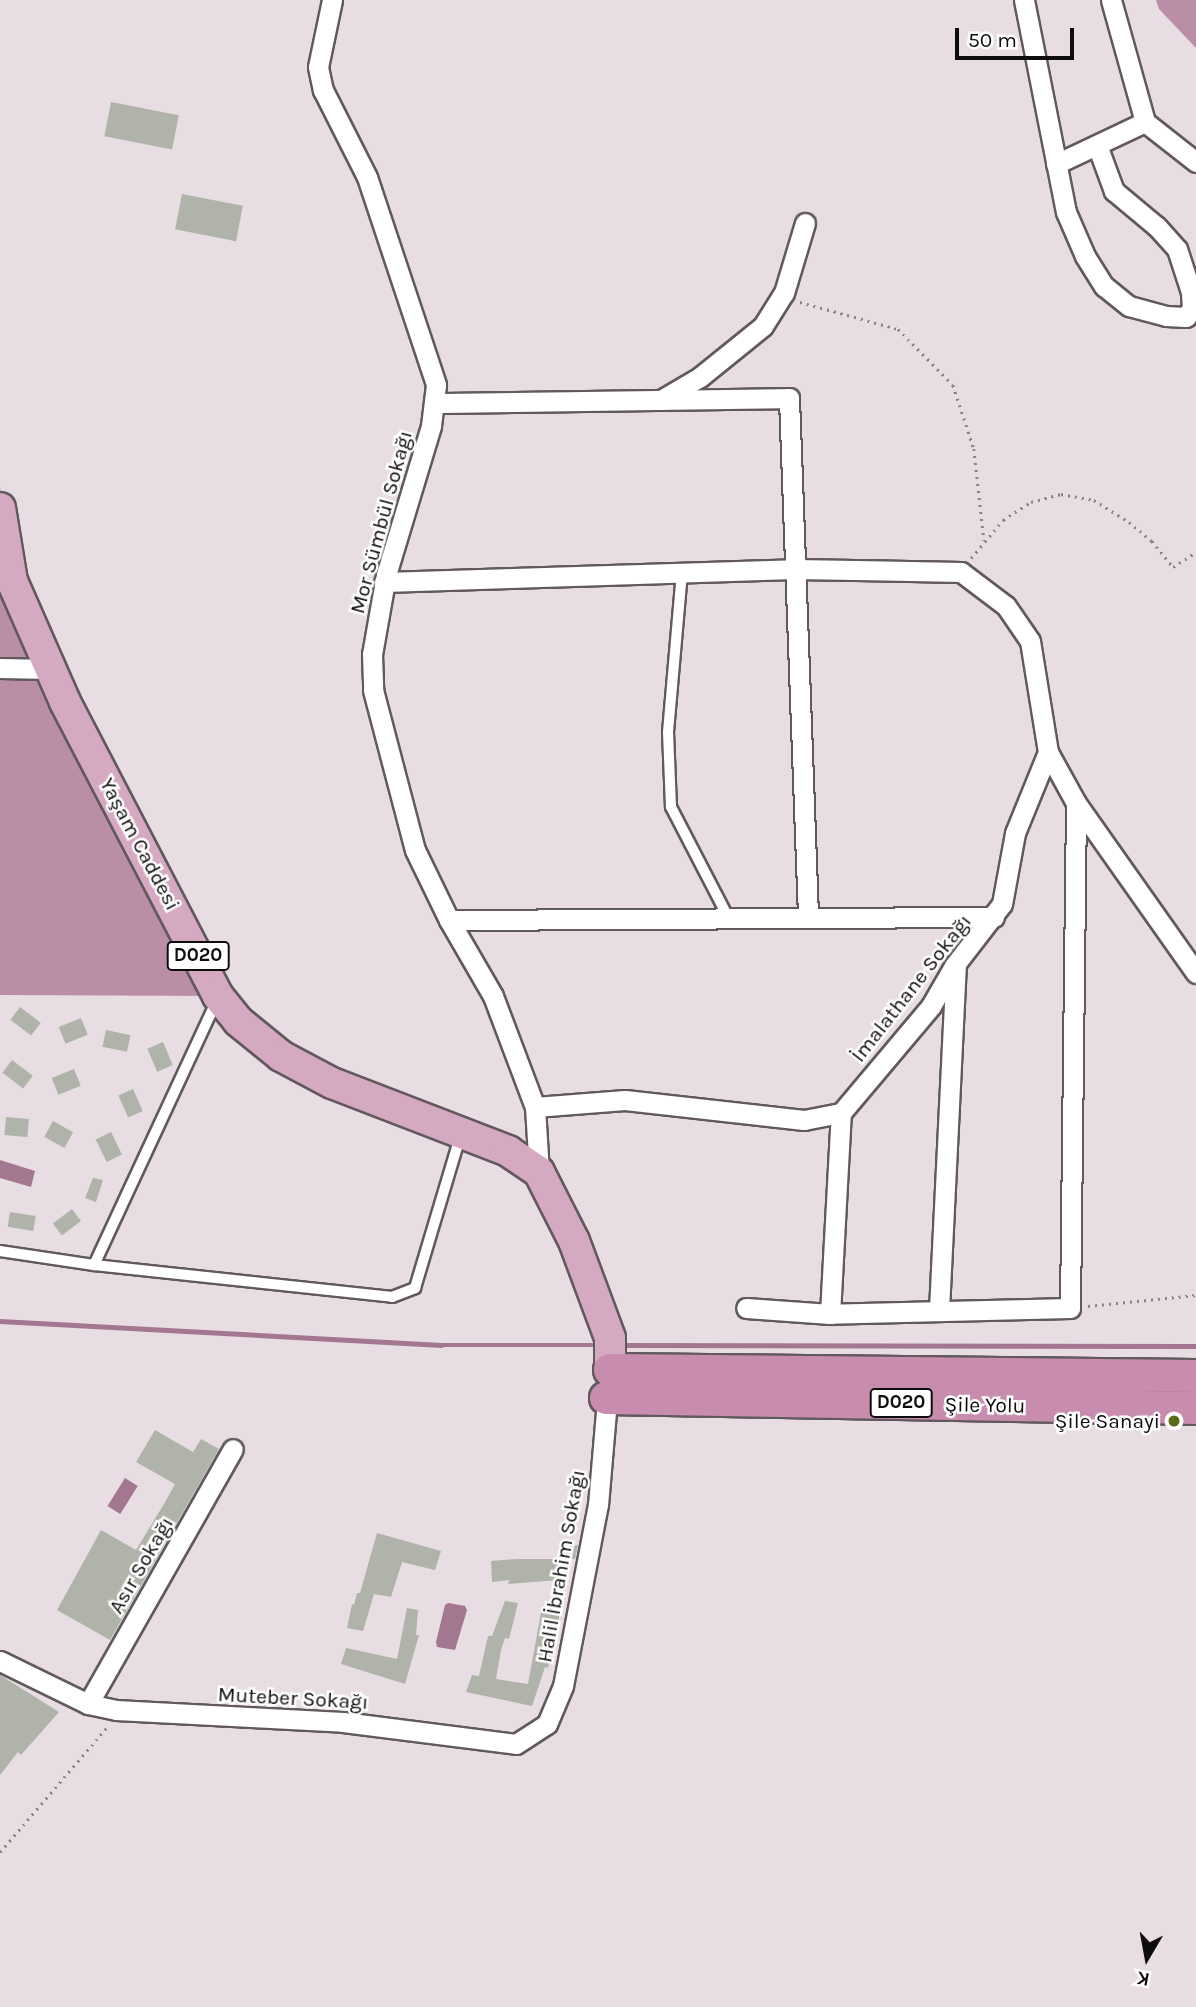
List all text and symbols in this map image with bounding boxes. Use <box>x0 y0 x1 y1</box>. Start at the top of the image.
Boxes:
scale bar <box>958 14 1077 58</box>
text: 50 m <box>968 28 1017 52</box>
street label: Mor Sümbül Sokağı <box>344 428 418 616</box>
street label: Yaşam Caddesi <box>95 773 185 915</box>
street label: İmalathane Sokağı <box>845 909 977 1067</box>
road number: D020 <box>166 940 230 972</box>
road number: D020 <box>870 1387 932 1418</box>
street label: Şile Yolu <box>944 1392 1026 1418</box>
place label: Şile Sanayi <box>1055 1408 1160 1434</box>
marker: Şile Sanayi <box>1166 1413 1182 1429</box>
street label: Halil İbrahim Sokağı <box>532 1468 590 1664</box>
street label: Asır Sokağı <box>103 1512 179 1618</box>
street label: Muteber Sokağı <box>217 1681 369 1715</box>
north arrow <box>1112 1923 1182 1993</box>
text: K <box>1135 1967 1151 1991</box>

